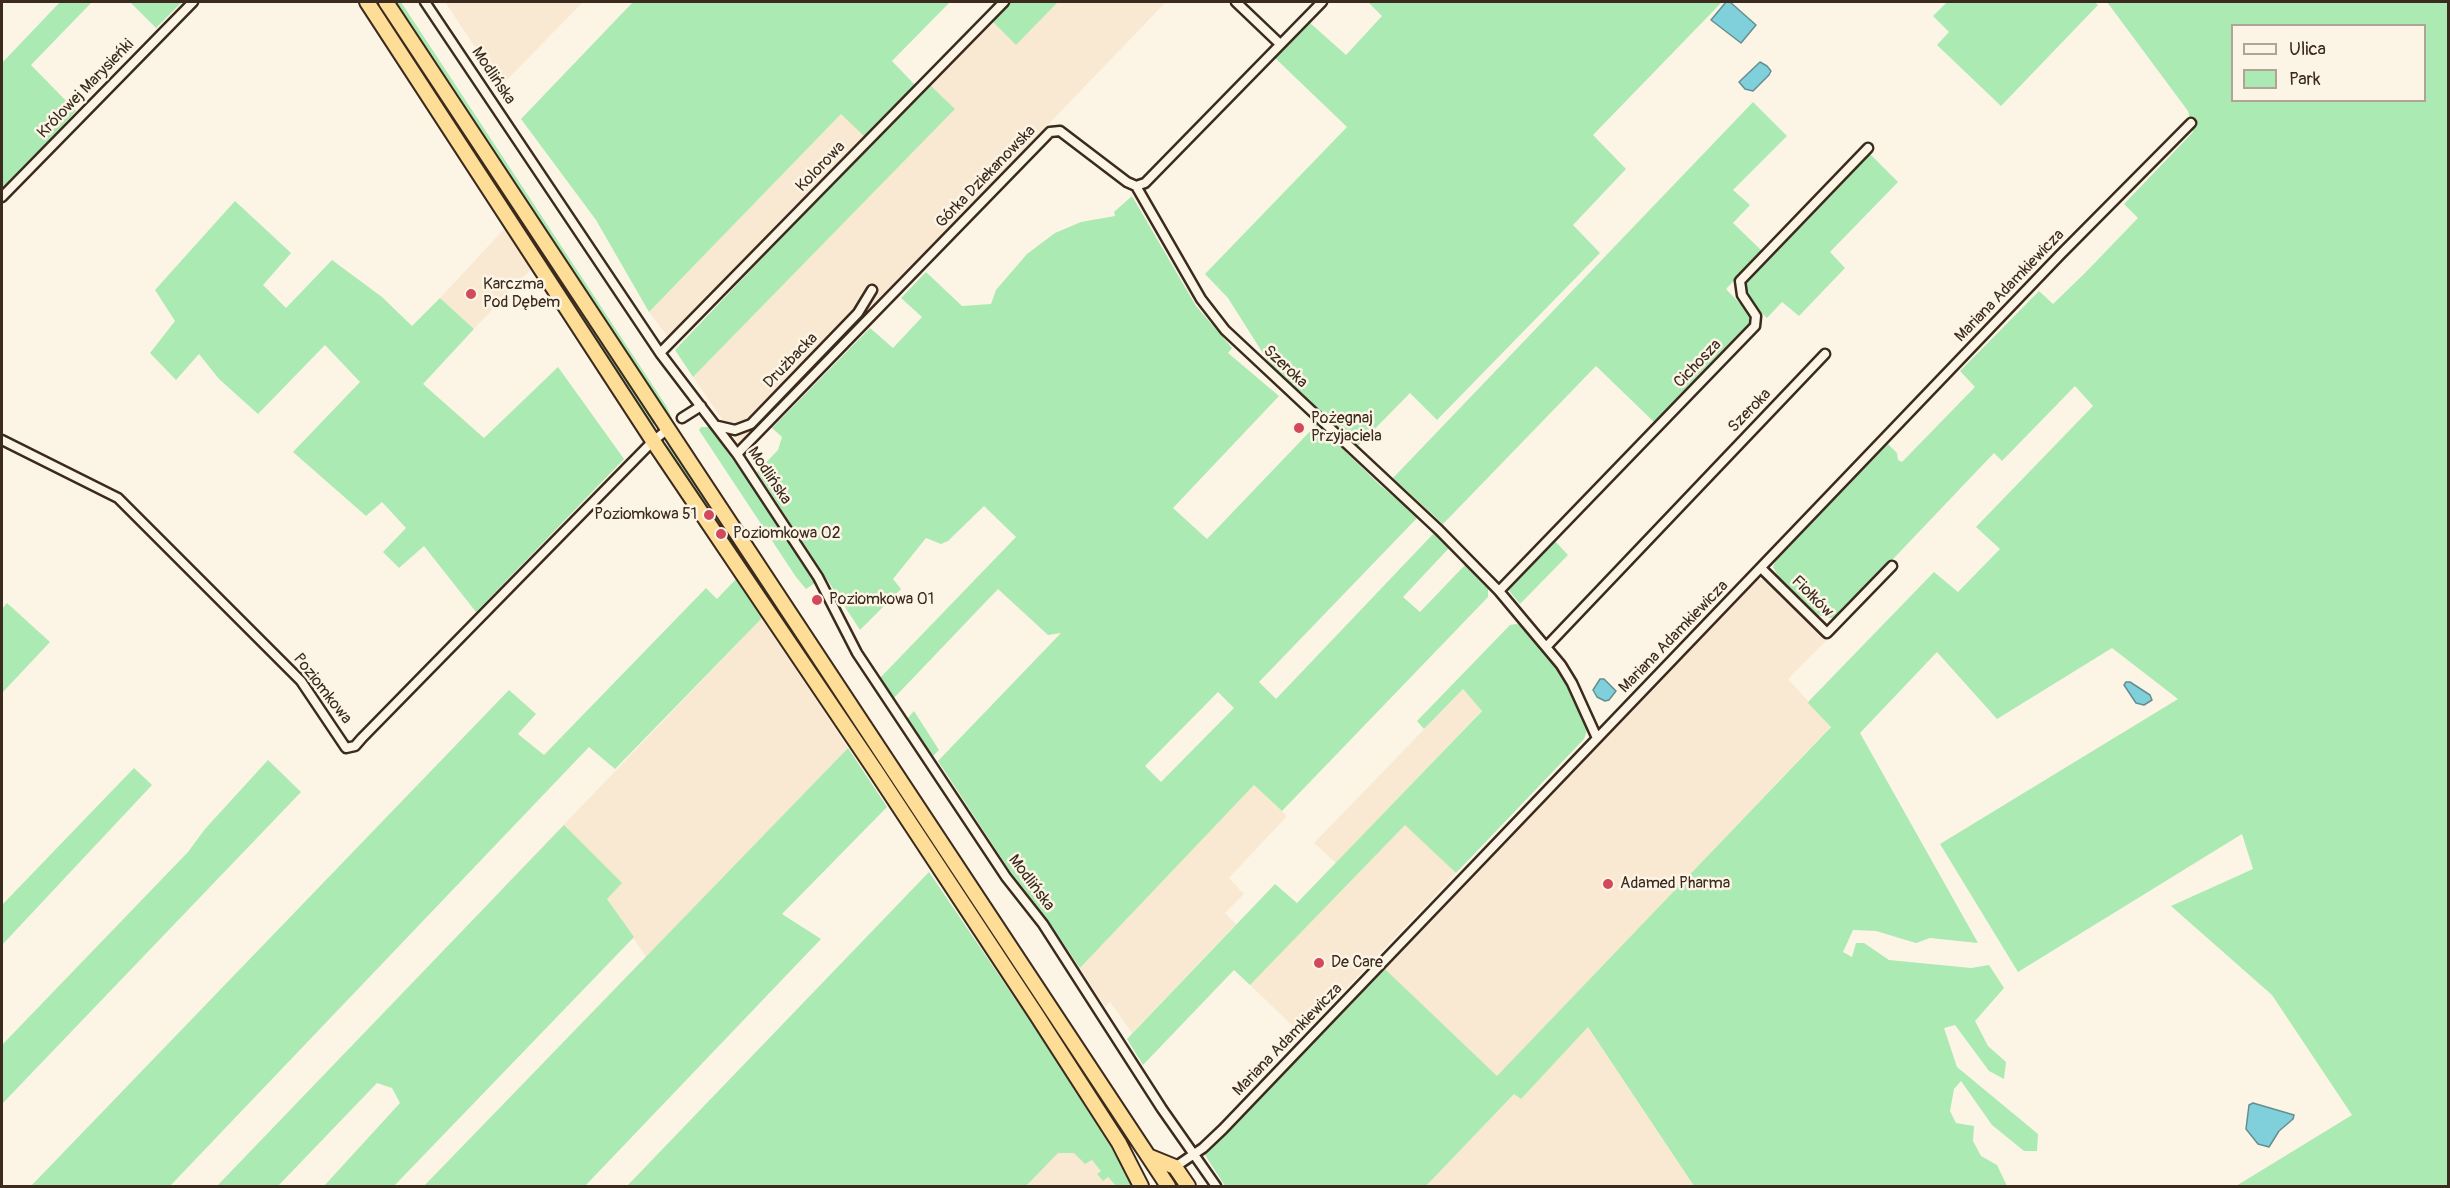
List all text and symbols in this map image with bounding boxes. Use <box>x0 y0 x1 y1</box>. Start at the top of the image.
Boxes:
legend <box>2231 24 2426 102</box>
street label: Królowej Marysieńki <box>34 35 138 143</box>
text: Ulica <box>2289 38 2326 61</box>
street label: Modlińska <box>467 44 519 108</box>
text: Park <box>2289 68 2321 91</box>
street label: Górka Dziekanowska <box>932 122 1040 232</box>
street label: Kolorowa <box>792 138 850 196</box>
street label: Mariana Adamkiewicza <box>1951 226 2069 346</box>
place label: Karczma Pod Dębem <box>483 275 560 313</box>
marker: Karczma Pod Dębem <box>464 287 478 301</box>
street label: Drużbacka <box>760 329 822 393</box>
street label: Cichosza <box>1670 336 1726 392</box>
street label: Szeroka <box>1259 342 1311 392</box>
street label: Szeroka <box>1724 385 1776 437</box>
place label: Pożegnaj Przyjaciela <box>1311 409 1382 447</box>
marker: Pożegnaj Przyjaciela <box>1292 421 1306 435</box>
street label: Modlińska <box>743 444 795 508</box>
place label: Poziomkowa 51 <box>594 505 697 525</box>
marker: Poziomkowa 51 <box>702 508 716 522</box>
place label: Poziomkowa 02 <box>733 524 841 544</box>
marker: Poziomkowa 02 <box>714 527 728 541</box>
street label: Fiołków <box>1787 572 1837 622</box>
street label: Mariana Adamkiewicza <box>1615 577 1733 697</box>
place label: Poziomkowa 01 <box>829 590 934 610</box>
marker: Poziomkowa 01 <box>810 593 824 607</box>
street label: Poziomkowa <box>288 650 356 728</box>
street label: Modlińska <box>1004 851 1058 915</box>
place label: Adamed Pharma <box>1620 874 1730 894</box>
marker: Adamed Pharma <box>1601 877 1615 891</box>
place label: De Care <box>1331 953 1383 973</box>
marker: De Care <box>1312 956 1326 970</box>
street label: Mariana Adamkiewicza <box>1229 980 1347 1100</box>

